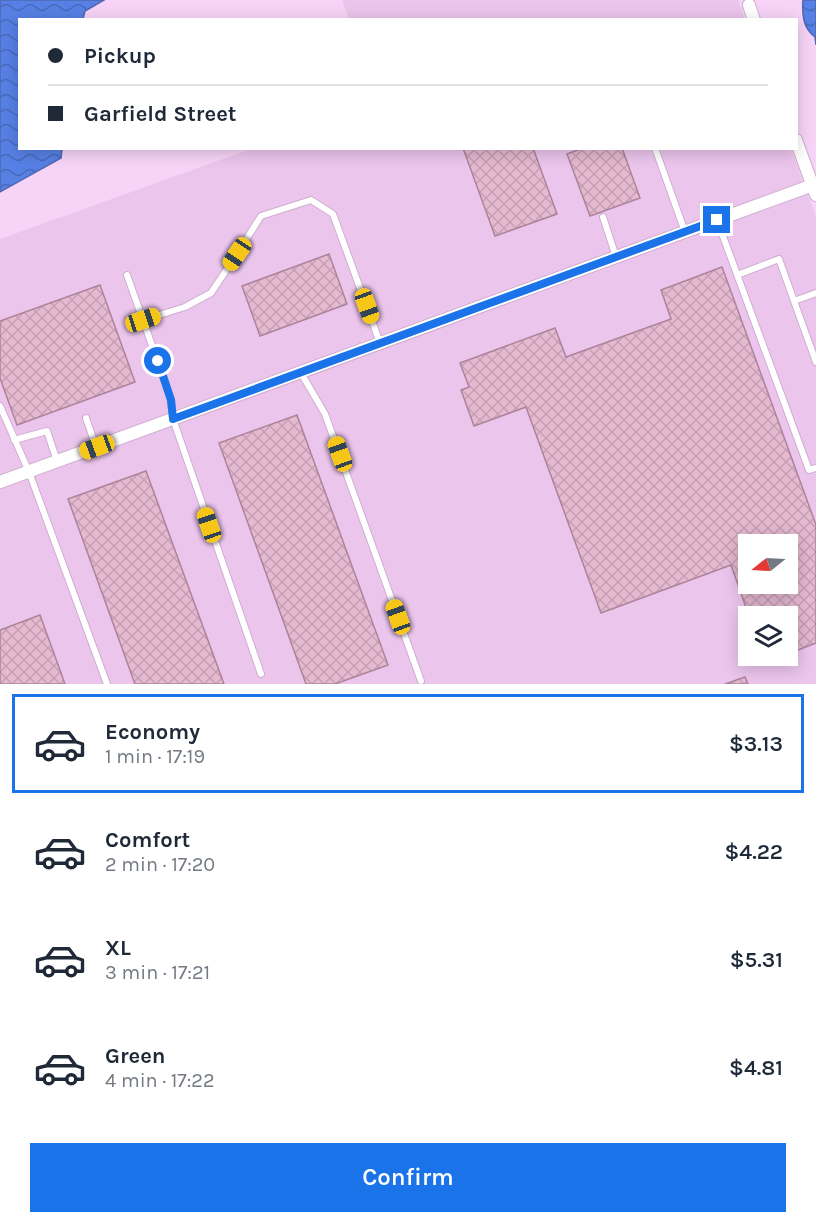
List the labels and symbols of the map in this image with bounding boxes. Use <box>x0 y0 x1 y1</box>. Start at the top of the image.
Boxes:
route end <box>703 206 730 233</box>
car <box>219 234 255 274</box>
car <box>352 286 382 326</box>
car <box>123 306 163 334</box>
route start <box>144 347 171 374</box>
car <box>77 432 117 462</box>
car <box>325 434 355 474</box>
car <box>195 505 223 545</box>
north arrow <box>738 534 798 594</box>
car <box>383 597 413 637</box>

